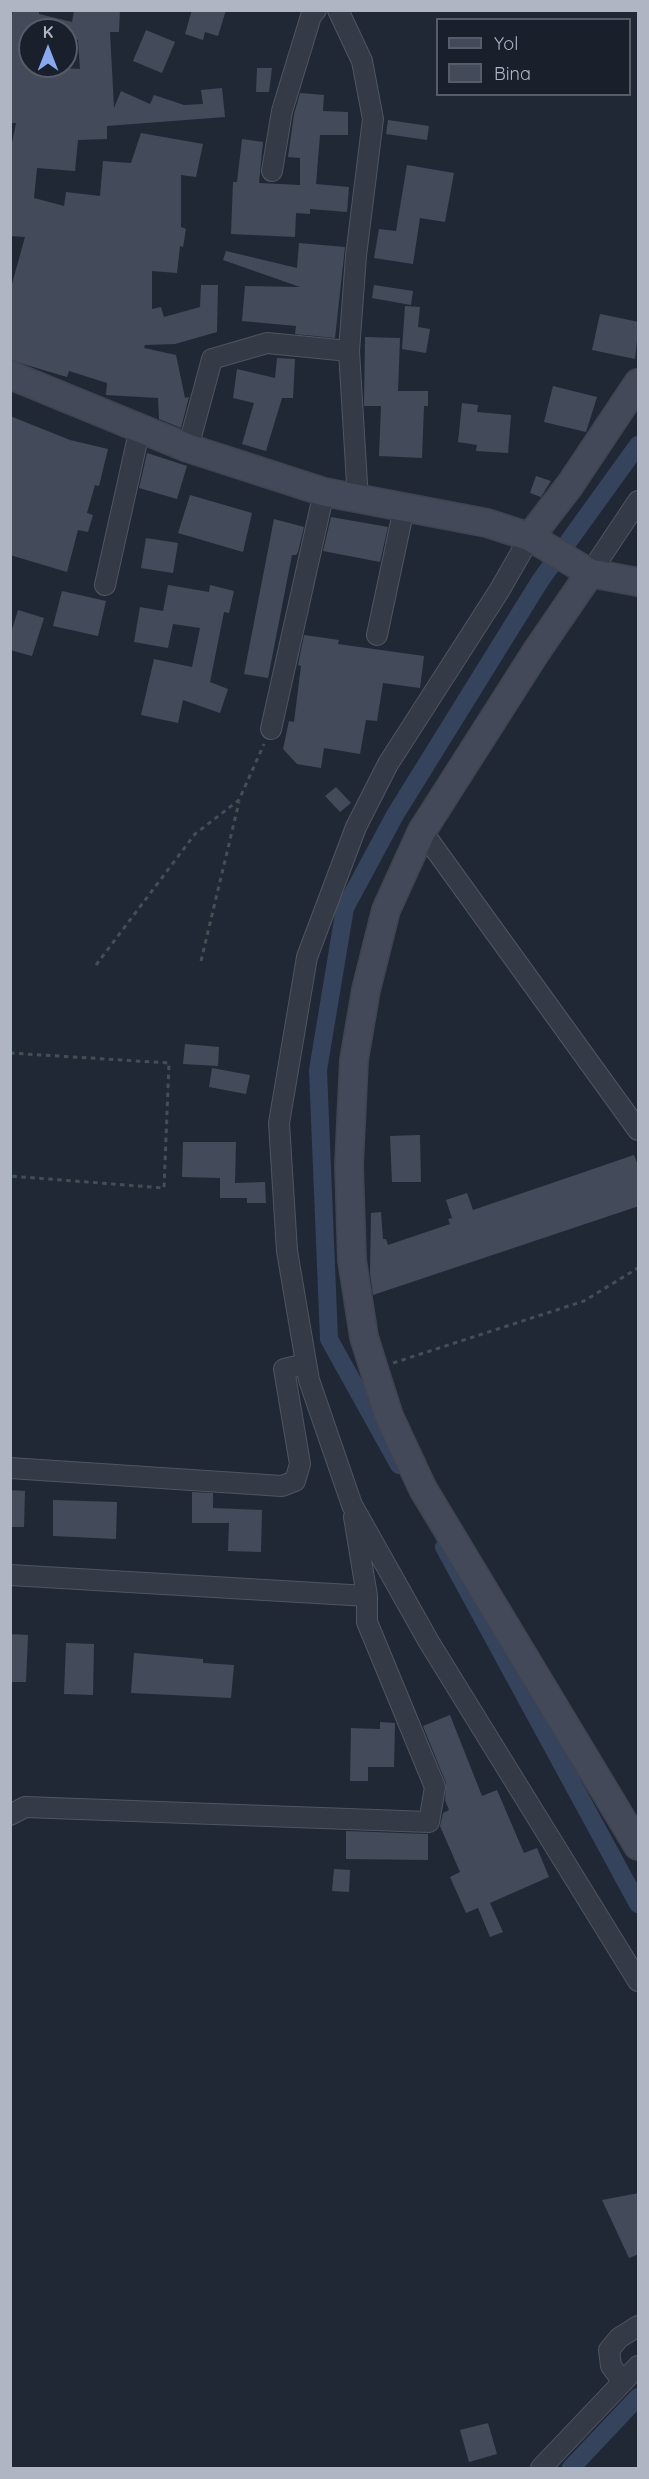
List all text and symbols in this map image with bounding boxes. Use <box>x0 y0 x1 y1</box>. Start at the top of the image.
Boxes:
north arrow <box>18 18 78 78</box>
legend <box>436 18 631 96</box>
text: K <box>43 22 53 42</box>
text: Yol <box>494 32 518 55</box>
text: Bina <box>494 62 531 85</box>

